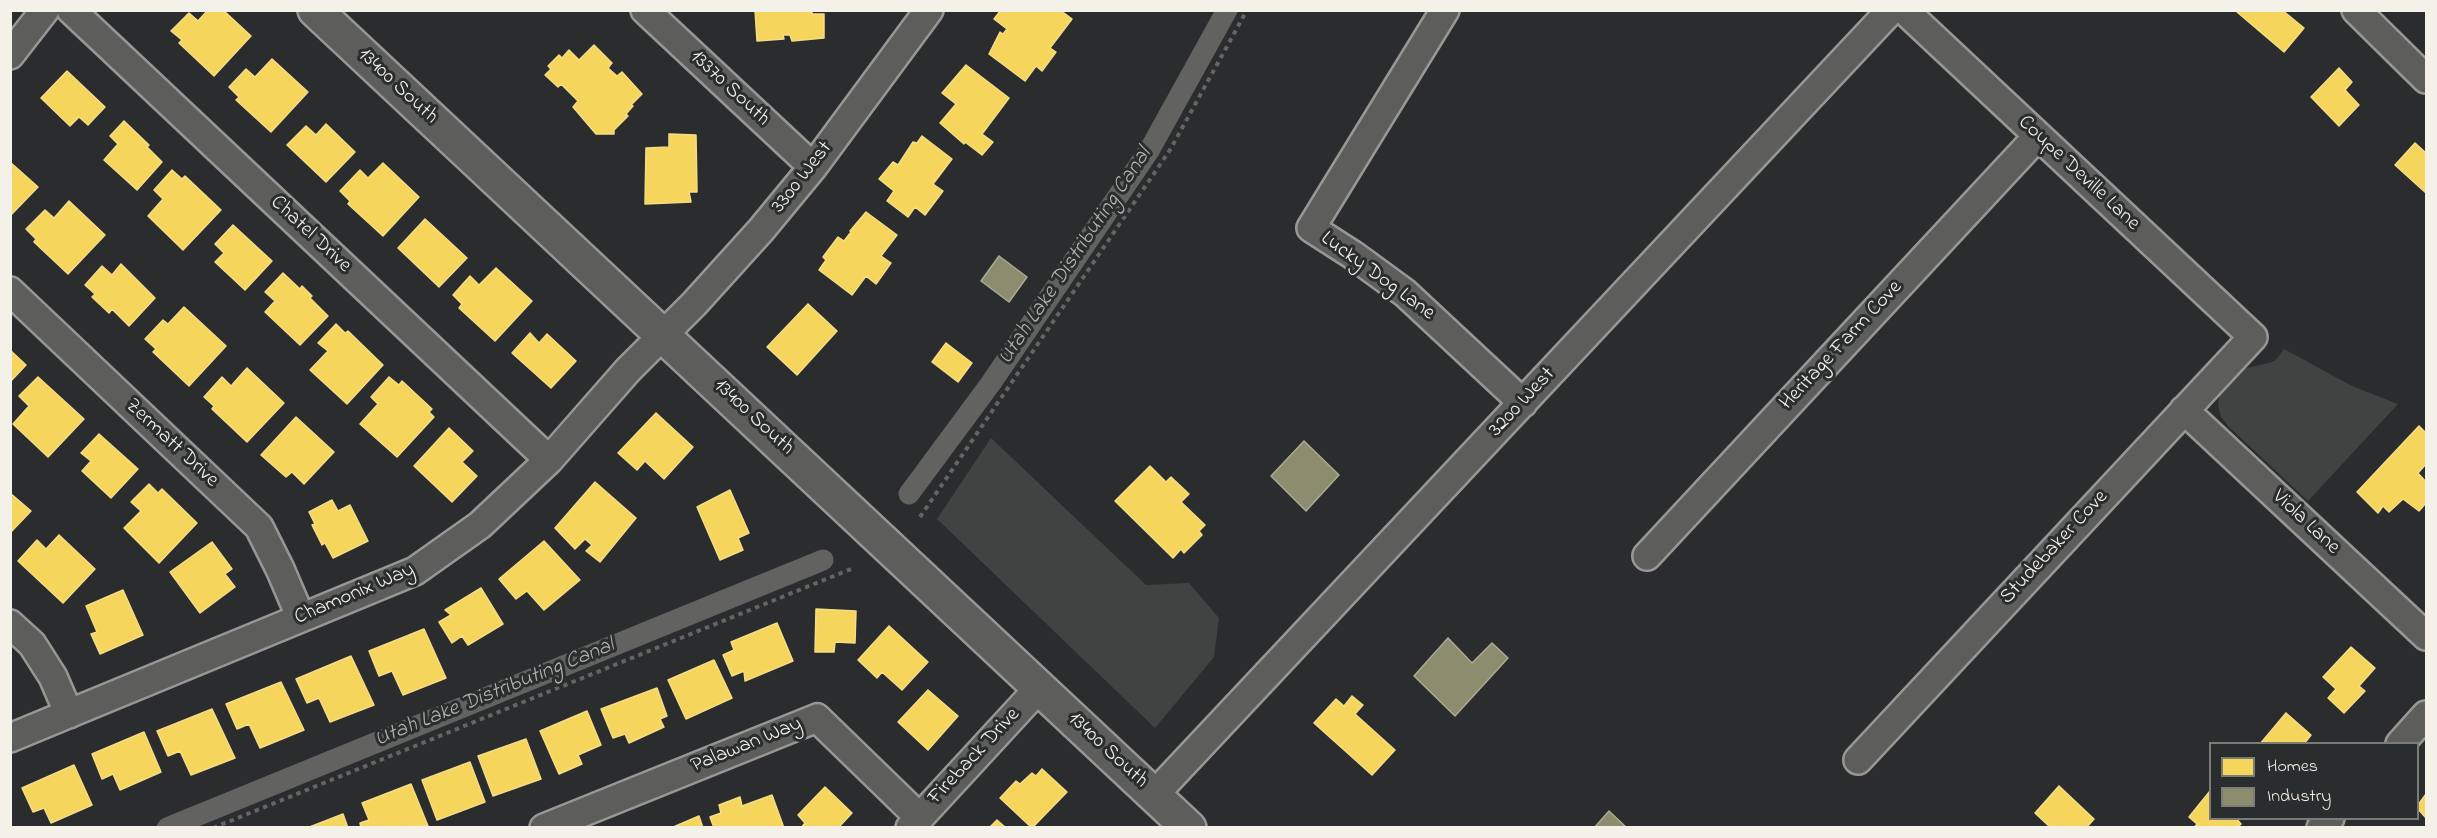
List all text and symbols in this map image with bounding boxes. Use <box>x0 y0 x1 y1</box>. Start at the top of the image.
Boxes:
street label: 13400 South <box>352 43 442 131</box>
street label: 13370 South <box>684 46 774 132</box>
street label: Coupe Deville Lane <box>2012 111 2144 237</box>
street label: 3300 West <box>767 137 839 219</box>
water label: Utah Lake Distributing Canal <box>994 144 1158 370</box>
street label: Chatel Drive <box>264 191 356 279</box>
street label: Lucky Dog Lane <box>1315 227 1439 327</box>
street label: Heritage Farm Cove <box>1775 276 1909 416</box>
street label: 3200 West <box>1484 363 1562 443</box>
street label: 13400 South <box>708 374 798 462</box>
street label: Zermatt Drive <box>119 394 223 494</box>
street label: Viola Lane <box>2266 485 2344 561</box>
street label: Studebaker Cove <box>1996 486 2114 610</box>
street label: Chamonix Way <box>291 558 419 632</box>
water label: Utah Lake Distributing Canal <box>372 634 618 754</box>
street label: Fireback Drive <box>924 703 1026 811</box>
street label: 13400 South <box>1062 707 1152 795</box>
street label: Palawan Way <box>688 712 806 780</box>
legend <box>2209 742 2419 820</box>
text: Homes <box>2267 754 2318 780</box>
text: Industry <box>2267 784 2331 810</box>

